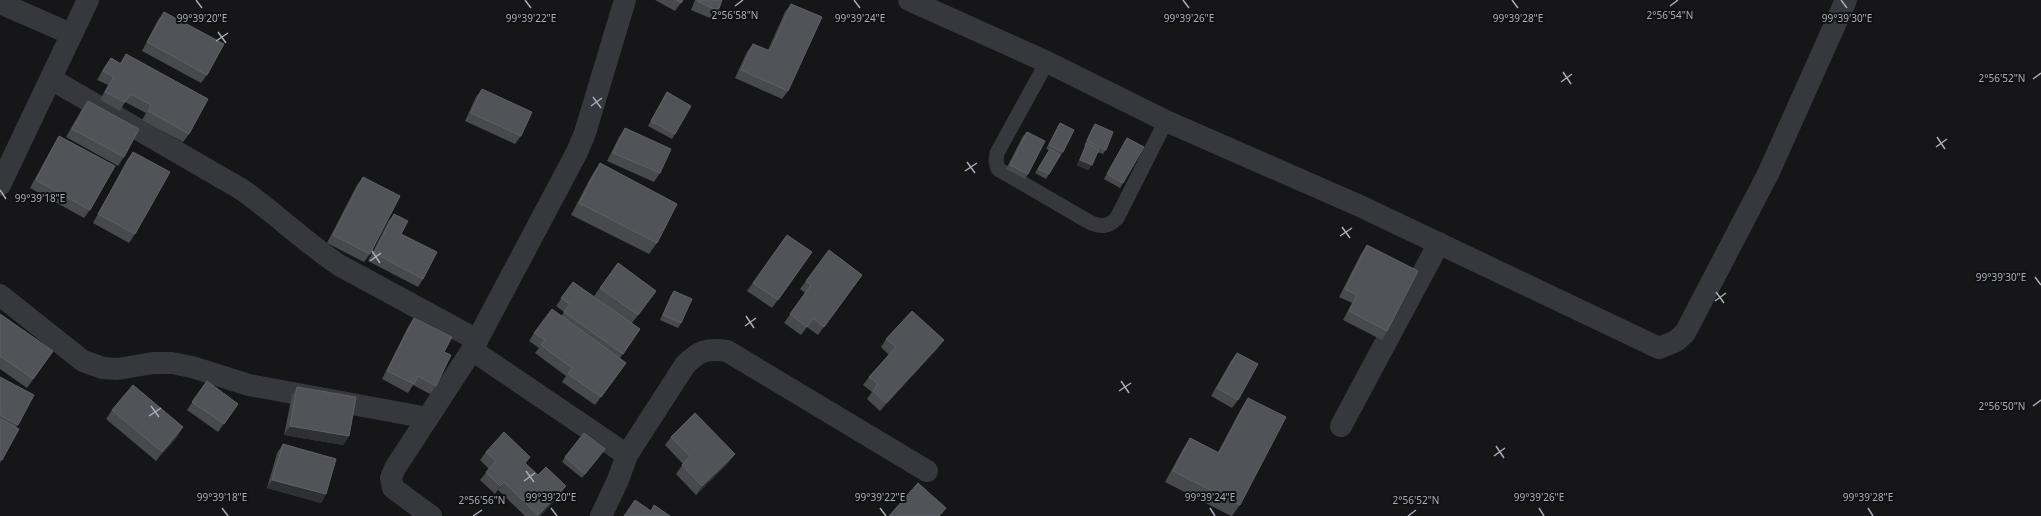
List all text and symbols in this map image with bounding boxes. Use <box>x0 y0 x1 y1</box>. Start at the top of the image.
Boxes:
text: 2°56'58"N <box>712 8 758 22</box>
text: 2°56'54"N <box>1647 8 1693 22</box>
text: 99°39'20"E <box>177 11 227 25</box>
text: 99°39'22"E <box>506 11 556 25</box>
text: 99°39'24"E <box>835 11 885 25</box>
text: 99°39'26"E <box>1164 11 1214 25</box>
text: 99°39'28"E <box>1493 11 1543 25</box>
text: 99°39'30"E <box>1822 11 1872 25</box>
text: 2°56'52"N <box>1979 71 2025 85</box>
text: 99°39'18"E <box>15 191 65 205</box>
text: 99°39'30"E <box>1976 270 2026 284</box>
text: 2°56'50"N <box>1979 399 2025 413</box>
text: 99°39'18"E <box>197 490 247 504</box>
text: 99°39'20"E <box>526 490 576 504</box>
text: 99°39'22"E <box>855 490 905 504</box>
text: 99°39'24"E <box>1185 490 1235 504</box>
text: 99°39'26"E <box>1514 490 1564 504</box>
text: 99°39'28"E <box>1843 490 1893 504</box>
text: 2°56'56"N <box>459 493 505 507</box>
text: 2°56'52"N <box>1393 493 1439 507</box>

